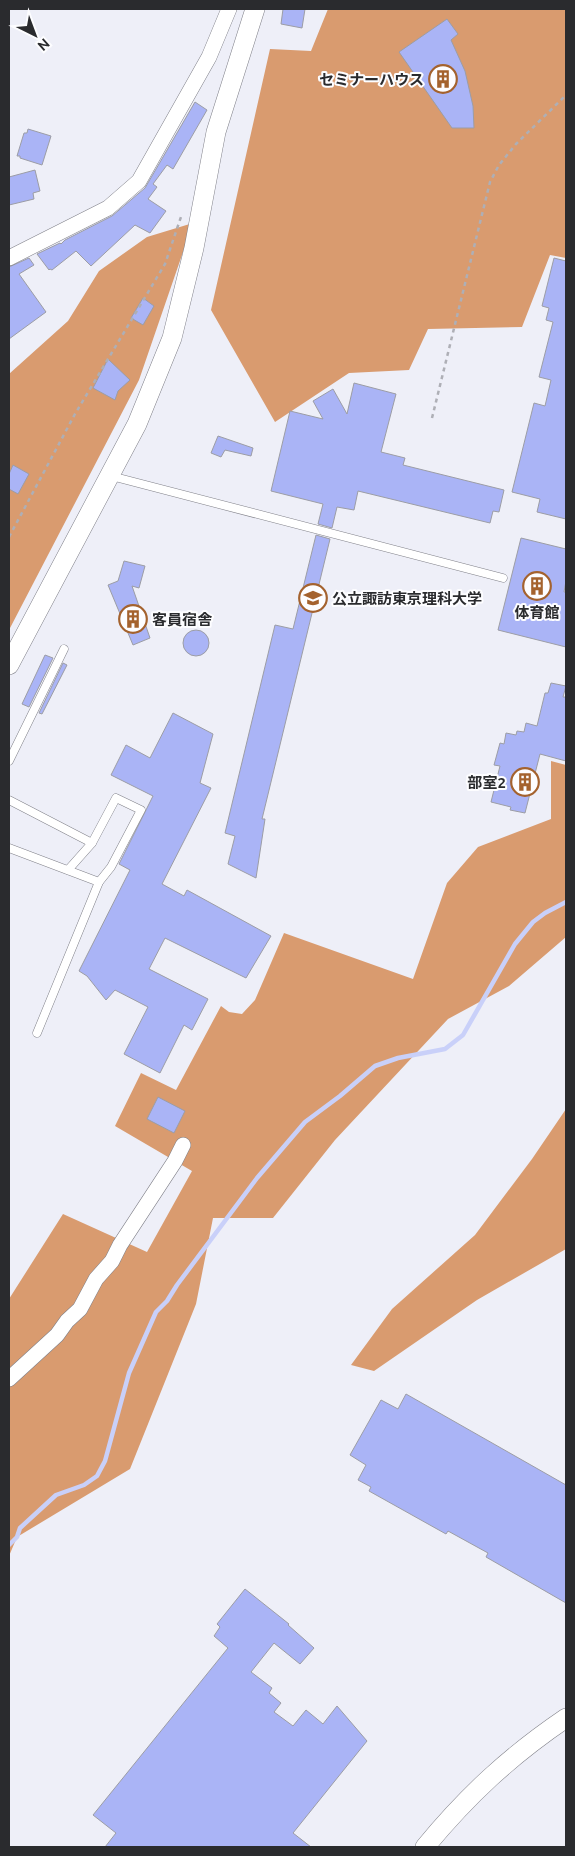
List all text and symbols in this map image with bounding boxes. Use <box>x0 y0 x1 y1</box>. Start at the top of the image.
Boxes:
north arrow <box>10 10 60 60</box>
text: N <box>34 35 53 54</box>
building icon: セミナーハウス <box>428 64 458 94</box>
place label: セミナーハウス <box>319 71 424 88</box>
building icon: 体育館 <box>522 571 552 601</box>
school or university icon: 公立諏訪東京理科大学 <box>298 583 328 613</box>
place label: 公立諏訪東京理科大学 <box>332 590 482 607</box>
building icon: 客員宿舎 <box>118 604 148 634</box>
place label: 体育館 <box>514 604 560 621</box>
place label: 客員宿舎 <box>152 611 213 628</box>
building icon: 部室2 <box>510 767 540 797</box>
place label: 部室2 <box>468 774 506 791</box>

